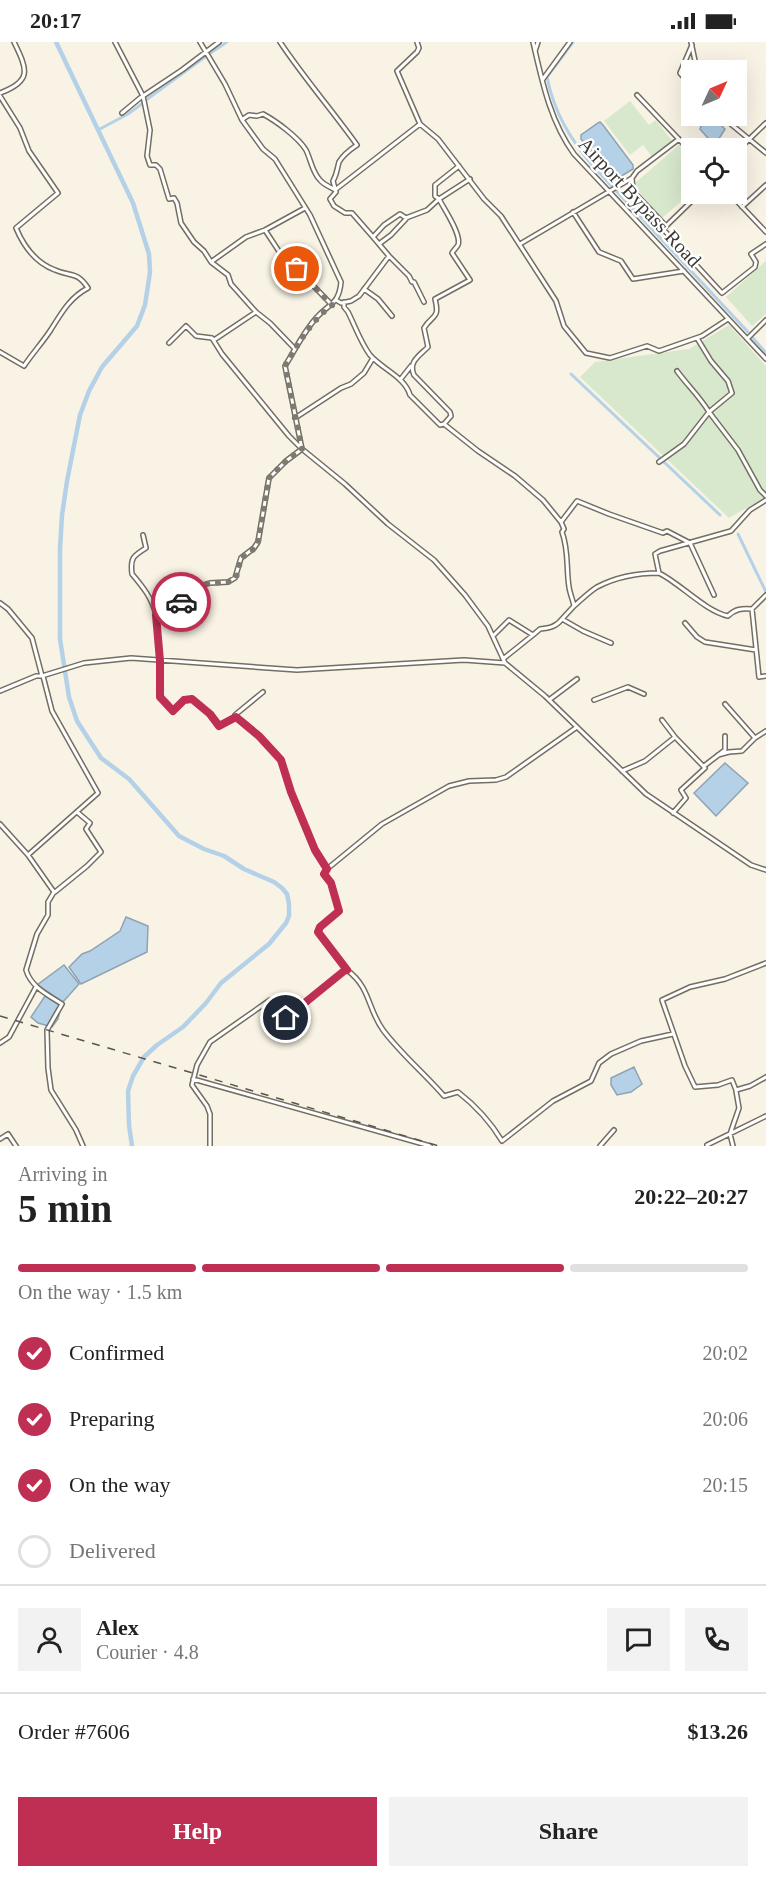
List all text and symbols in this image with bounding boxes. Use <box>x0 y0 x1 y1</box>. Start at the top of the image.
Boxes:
text: 20:17 <box>30 8 81 33</box>
north arrow <box>681 60 747 126</box>
map controls <box>681 60 747 204</box>
street label: Airport Bypass Road <box>574 133 706 272</box>
button: locate <box>681 138 747 204</box>
pin <box>271 243 322 294</box>
icon: bag <box>280 252 313 285</box>
courier <box>151 572 211 632</box>
icon: car <box>165 586 198 619</box>
pin <box>260 992 311 1043</box>
icon: home <box>269 1001 302 1034</box>
text: Arriving in <box>18 1163 107 1185</box>
text: 20:22–20:27 <box>634 1184 748 1209</box>
text: 5 min <box>18 1187 112 1230</box>
text: On the way · 1.5 km <box>18 1281 182 1303</box>
icon: check <box>18 1337 51 1370</box>
text: Confirmed <box>69 1340 164 1365</box>
text: 20:02 <box>702 1342 748 1364</box>
icon: check <box>18 1403 51 1436</box>
text: Preparing <box>69 1406 155 1431</box>
text: 20:06 <box>702 1408 748 1430</box>
icon: check <box>18 1469 51 1502</box>
text: On the way <box>69 1472 170 1497</box>
text: 20:15 <box>702 1474 748 1496</box>
text: Delivered <box>69 1538 156 1563</box>
button: person <box>18 1608 81 1671</box>
button: chat <box>607 1608 670 1671</box>
button: phone <box>685 1608 748 1671</box>
text: Alex <box>96 1615 139 1640</box>
text: Courier · 4.8 <box>96 1641 199 1663</box>
text: Order #7606 <box>18 1719 130 1744</box>
text: $13.26 <box>688 1719 748 1744</box>
button: Help <box>18 1797 377 1866</box>
button: Share <box>389 1797 748 1866</box>

